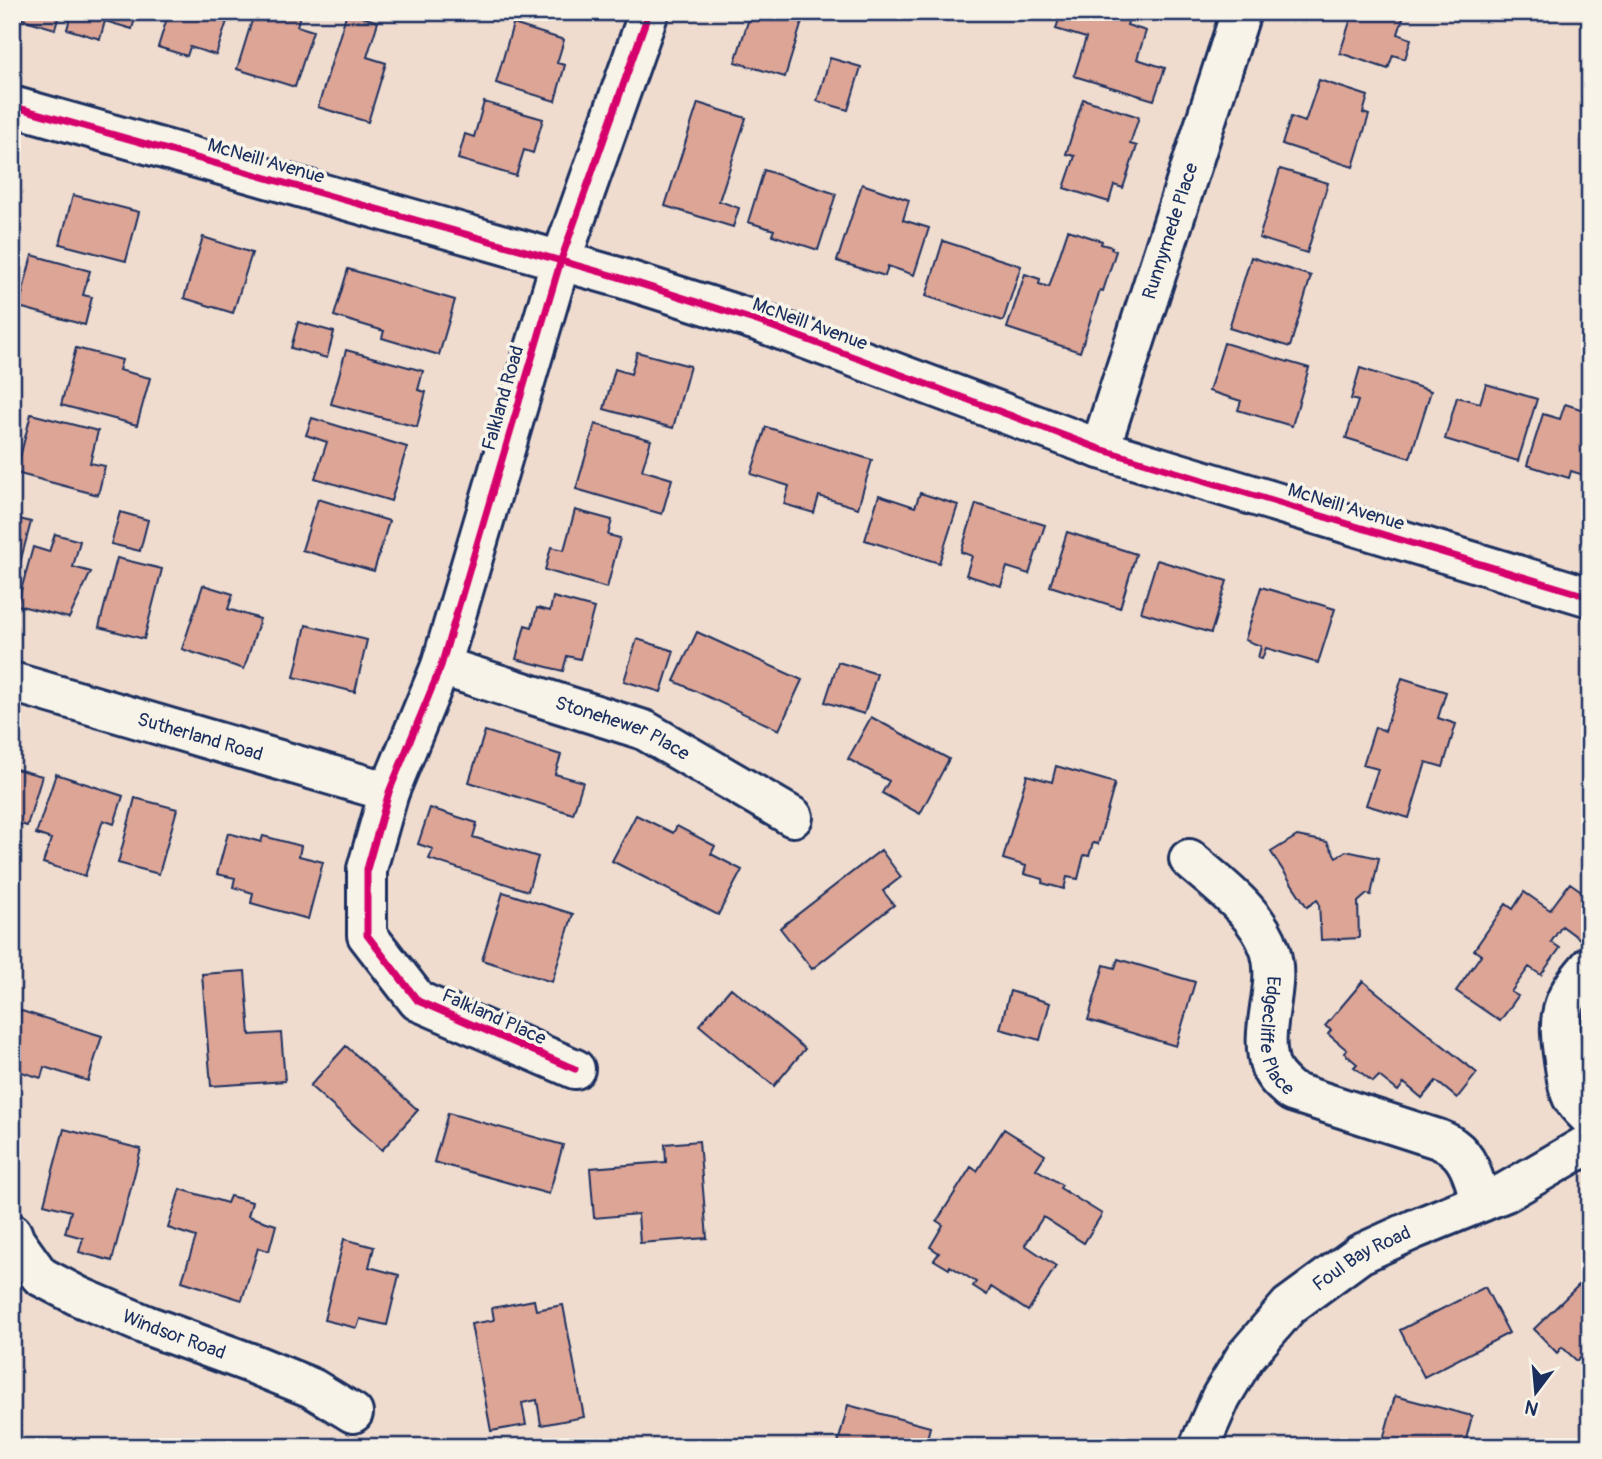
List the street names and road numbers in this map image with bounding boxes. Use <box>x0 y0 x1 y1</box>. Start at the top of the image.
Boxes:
street label: McNeill Avenue <box>205 133 328 189</box>
street label: Runnymede Place <box>1137 159 1204 302</box>
street label: McNeill Avenue <box>749 292 871 356</box>
street label: Falkland Road <box>477 343 529 453</box>
street label: McNeill Avenue <box>1285 478 1408 536</box>
street label: Stonehewer Place <box>552 691 694 766</box>
street label: Sutherland Road <box>135 707 266 767</box>
street label: Edgecliffe Place <box>1254 975 1300 1101</box>
street label: Falkland Place <box>438 983 550 1051</box>
street label: Foul Bay Road <box>1308 1221 1415 1297</box>
street label: Windsor Road <box>119 1304 229 1365</box>

